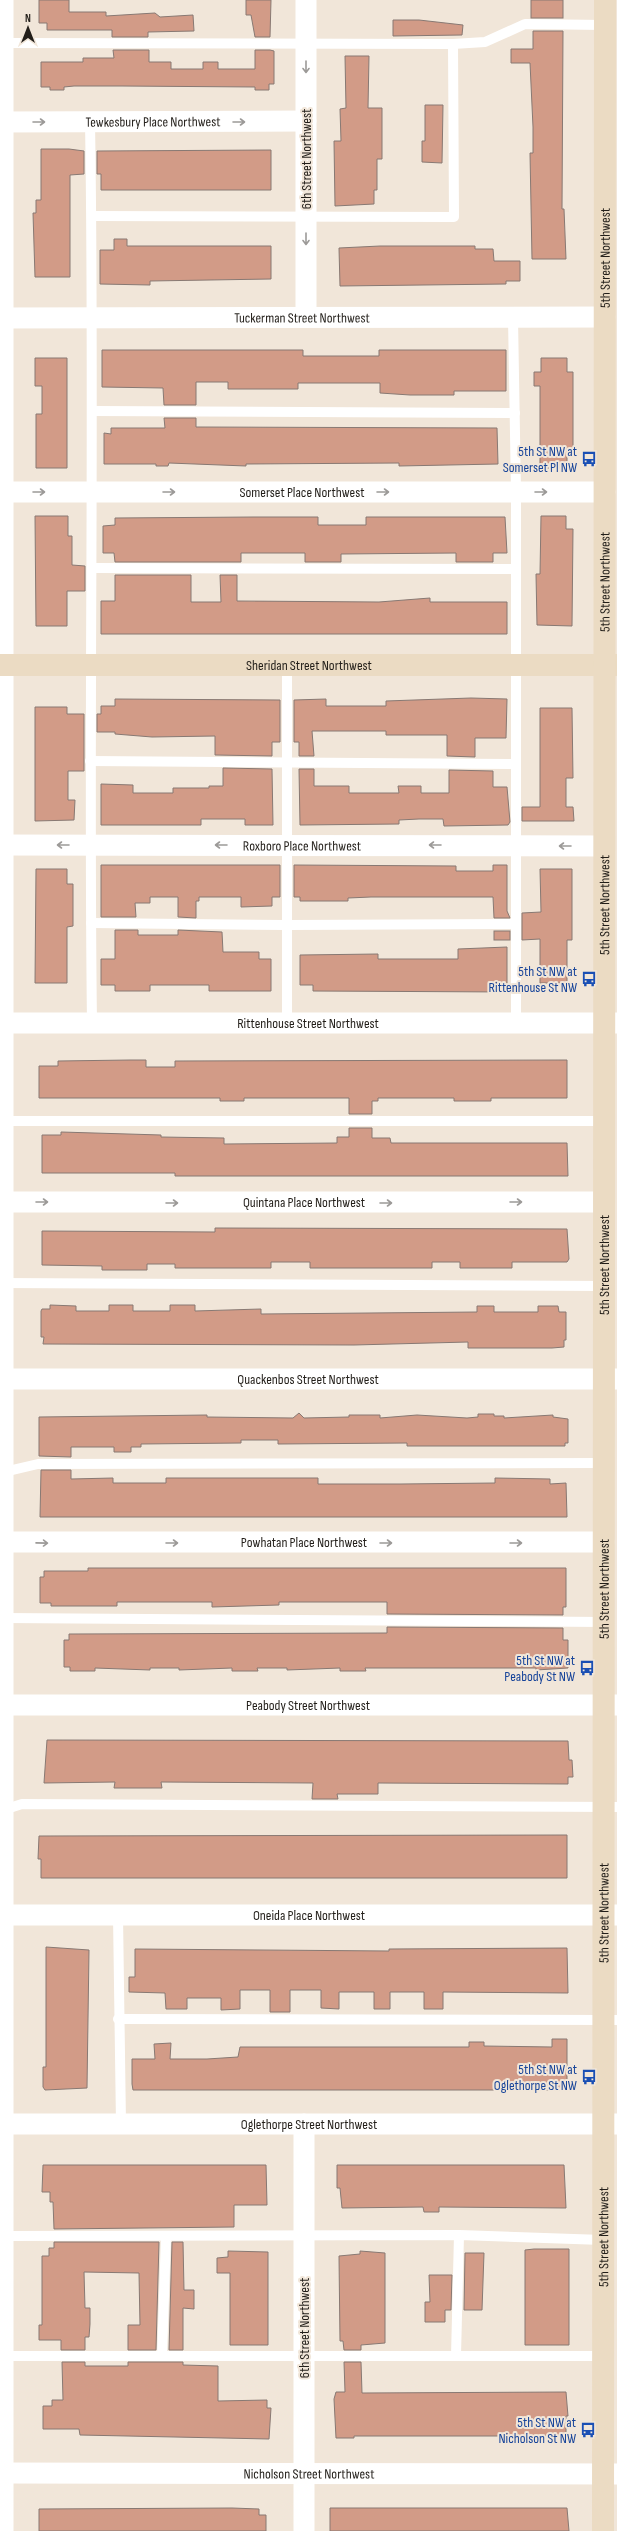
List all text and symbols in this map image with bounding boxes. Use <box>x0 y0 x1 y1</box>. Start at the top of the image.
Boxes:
north arrow <box>8 8 48 48</box>
text: N <box>25 12 31 25</box>
one-way arrow <box>302 60 310 73</box>
street label: 6th Street Northwest <box>298 109 315 209</box>
street label: Tewkesbury Place Northwest <box>85 113 221 131</box>
one-way arrow <box>32 118 45 126</box>
one-way arrow <box>232 118 245 126</box>
street label: 5th Street Northwest <box>597 208 614 308</box>
one-way arrow <box>302 232 310 245</box>
street label: Tuckerman Street Northwest <box>234 309 370 327</box>
place label: 5th St NW at Somerset Pl NW <box>503 443 577 476</box>
bus stop icon: 5th St NW at Somerset Pl NW <box>580 450 598 468</box>
street label: Somerset Place Northwest <box>240 484 364 501</box>
one-way arrow <box>32 488 45 496</box>
one-way arrow <box>162 488 175 496</box>
one-way arrow <box>376 488 389 496</box>
one-way arrow <box>534 488 547 496</box>
street label: 5th Street Northwest <box>597 532 614 632</box>
street label: Sheridan Street Northwest <box>246 657 372 674</box>
street label: Roxboro Place Northwest <box>243 837 361 855</box>
one-way arrow <box>57 841 70 849</box>
one-way arrow <box>215 841 228 849</box>
one-way arrow <box>429 841 442 849</box>
one-way arrow <box>559 842 572 850</box>
street label: 5th Street Northwest <box>596 855 613 955</box>
place label: 5th St NW at Rittenhouse St NW <box>489 963 577 996</box>
bus stop icon: 5th St NW at Rittenhouse St NW <box>580 970 598 988</box>
street label: Rittenhouse Street Northwest <box>237 1015 379 1032</box>
street label: Quintana Place Northwest <box>243 1194 365 1211</box>
one-way arrow <box>35 1198 48 1206</box>
one-way arrow <box>509 1198 522 1206</box>
one-way arrow <box>165 1199 178 1207</box>
one-way arrow <box>379 1199 392 1207</box>
street label: 5th Street Northwest <box>596 1215 613 1315</box>
street label: Quackenbos Street Northwest <box>237 1371 379 1388</box>
street label: Powhatan Place Northwest <box>241 1534 367 1551</box>
one-way arrow <box>35 1539 48 1547</box>
one-way arrow <box>165 1539 178 1547</box>
one-way arrow <box>379 1539 392 1547</box>
one-way arrow <box>509 1539 522 1547</box>
street label: 5th Street Northwest <box>596 1539 613 1639</box>
place label: 5th St NW at Peabody St NW <box>504 1652 575 1685</box>
bus stop icon: 5th St NW at Peabody St NW <box>578 1659 596 1677</box>
street label: Peabody Street Northwest <box>246 1697 370 1714</box>
street label: 5th Street Northwest <box>595 1863 613 1963</box>
street label: Oneida Place Northwest <box>253 1907 365 1924</box>
place label: 5th St NW at Oglethorpe St NW <box>494 2061 577 2094</box>
bus stop icon: 5th St NW at Oglethorpe St NW <box>580 2068 598 2086</box>
street label: Oglethorpe Street Northwest <box>241 2116 377 2133</box>
street label: 5th Street Northwest <box>595 2187 612 2287</box>
street label: 6th Street Northwest <box>296 2278 313 2378</box>
place label: 5th St NW at Nicholson St NW <box>498 2414 576 2447</box>
bus stop icon: 5th St NW at Nicholson St NW <box>579 2421 597 2439</box>
street label: Nicholson Street Northwest <box>244 2465 374 2483</box>

